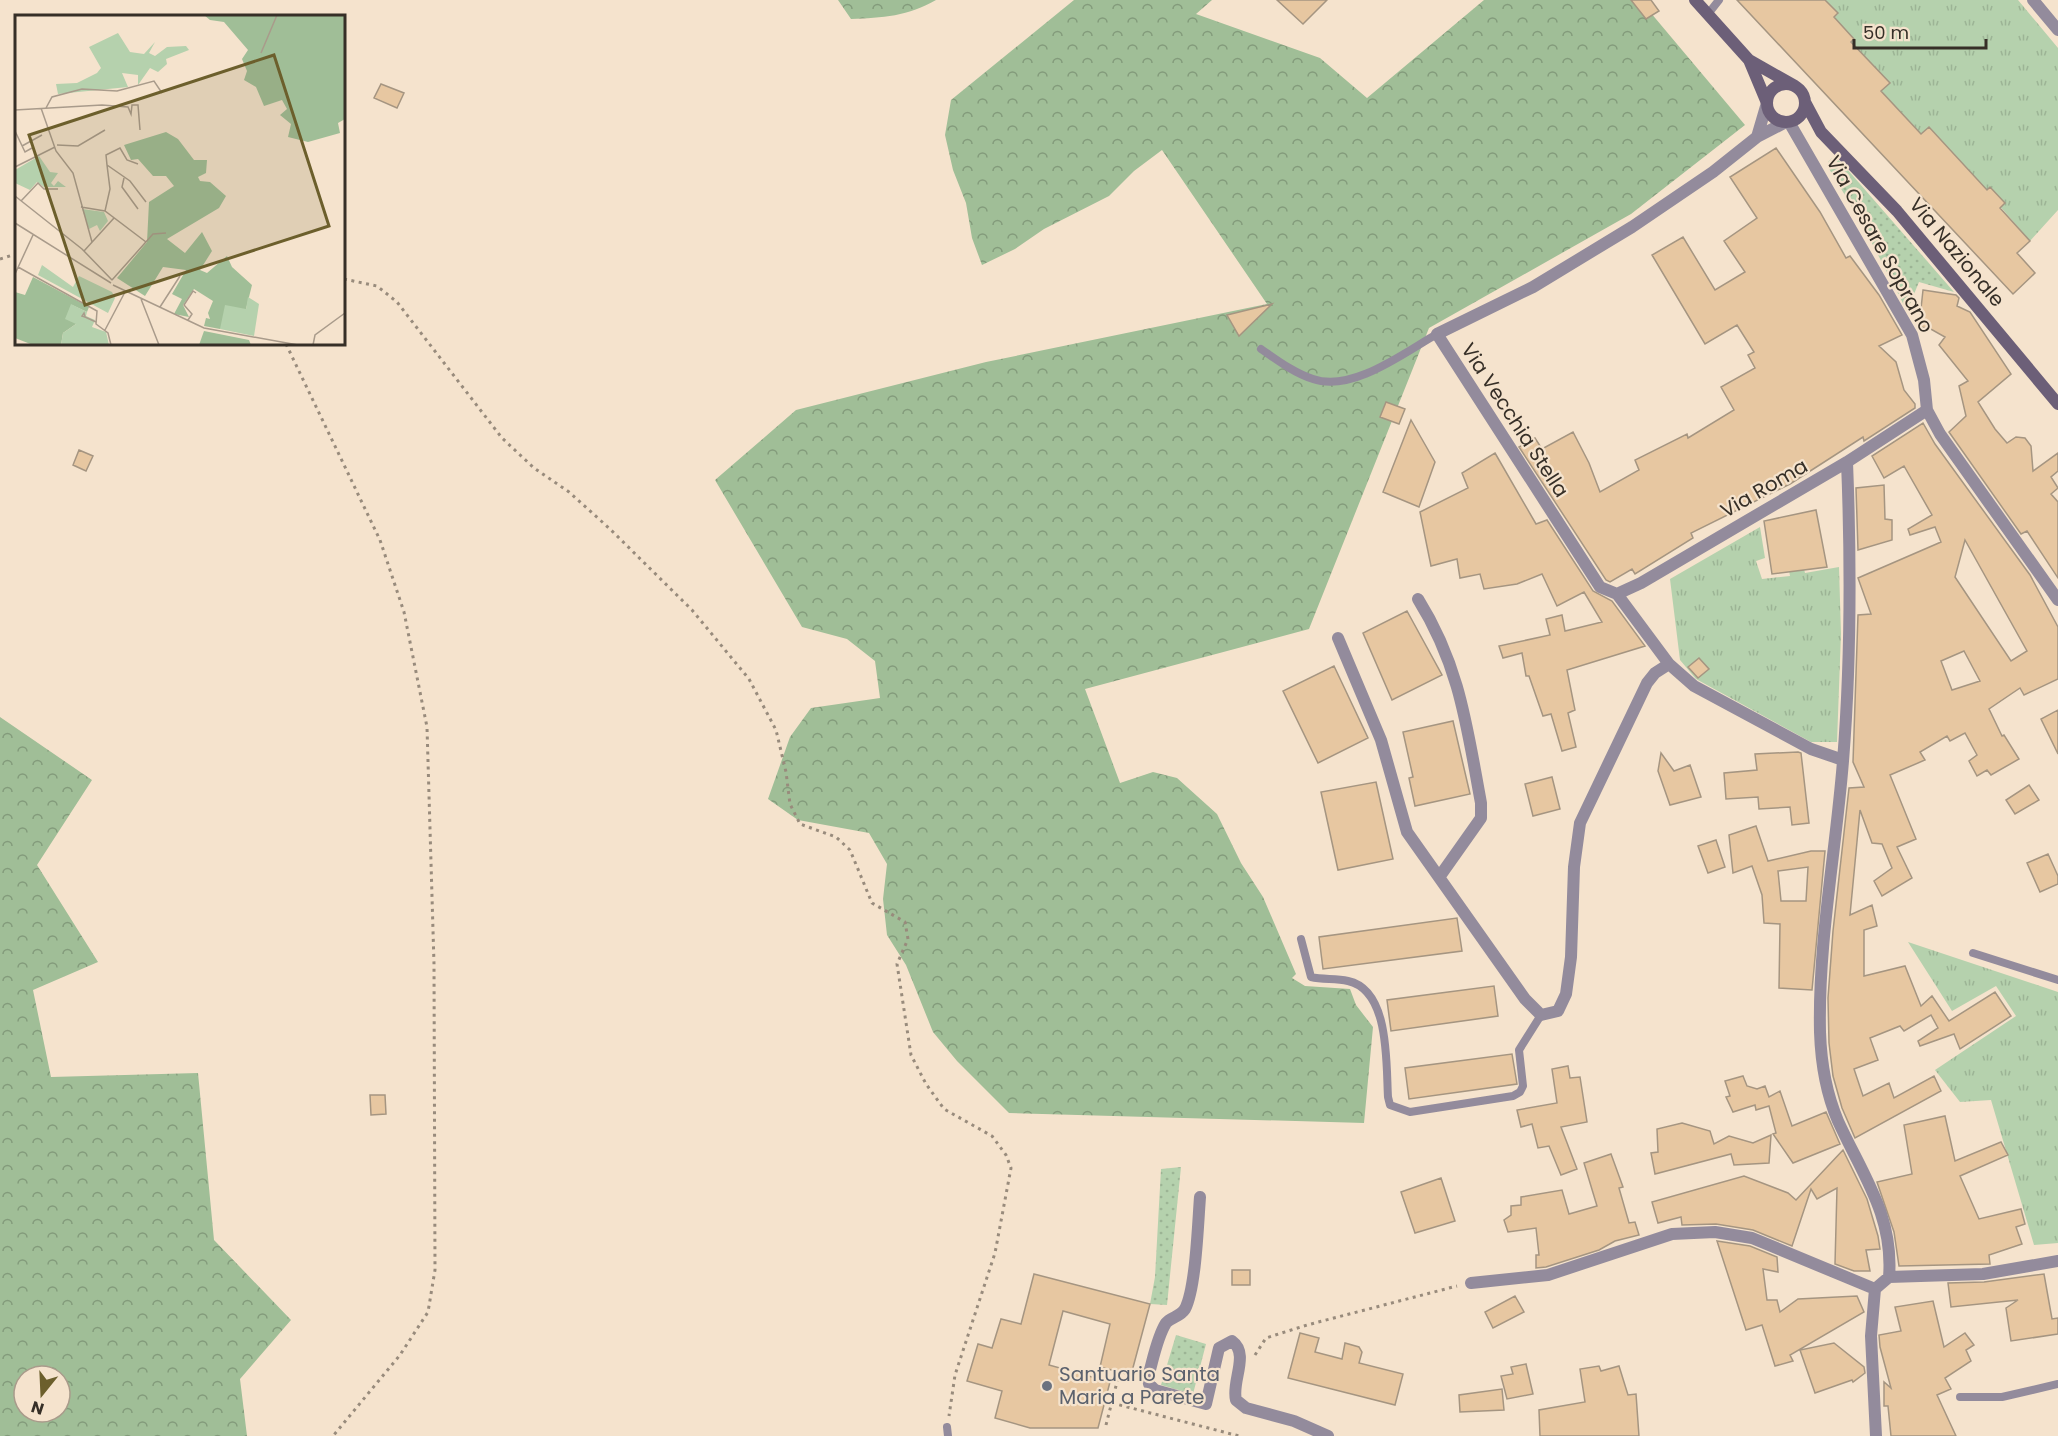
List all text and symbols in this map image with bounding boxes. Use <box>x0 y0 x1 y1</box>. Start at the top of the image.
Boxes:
scale bar <box>1854 12 1986 50</box>
inset map <box>15 15 345 345</box>
text: 50 m <box>1863 20 1909 45</box>
street label: Via Cesare Soprano <box>1820 150 1940 338</box>
street label: Via Nazionale <box>1903 191 2011 313</box>
street label: Via Vecchia Stella <box>1455 337 1575 503</box>
street label: Via Roma <box>1715 452 1813 524</box>
place label: Santuario Santa Maria a Parete <box>1059 1360 1220 1411</box>
north arrow <box>12 1364 72 1424</box>
marker: Santuario Santa Maria a Parete <box>1040 1379 1054 1393</box>
text: N <box>28 1395 47 1421</box>

